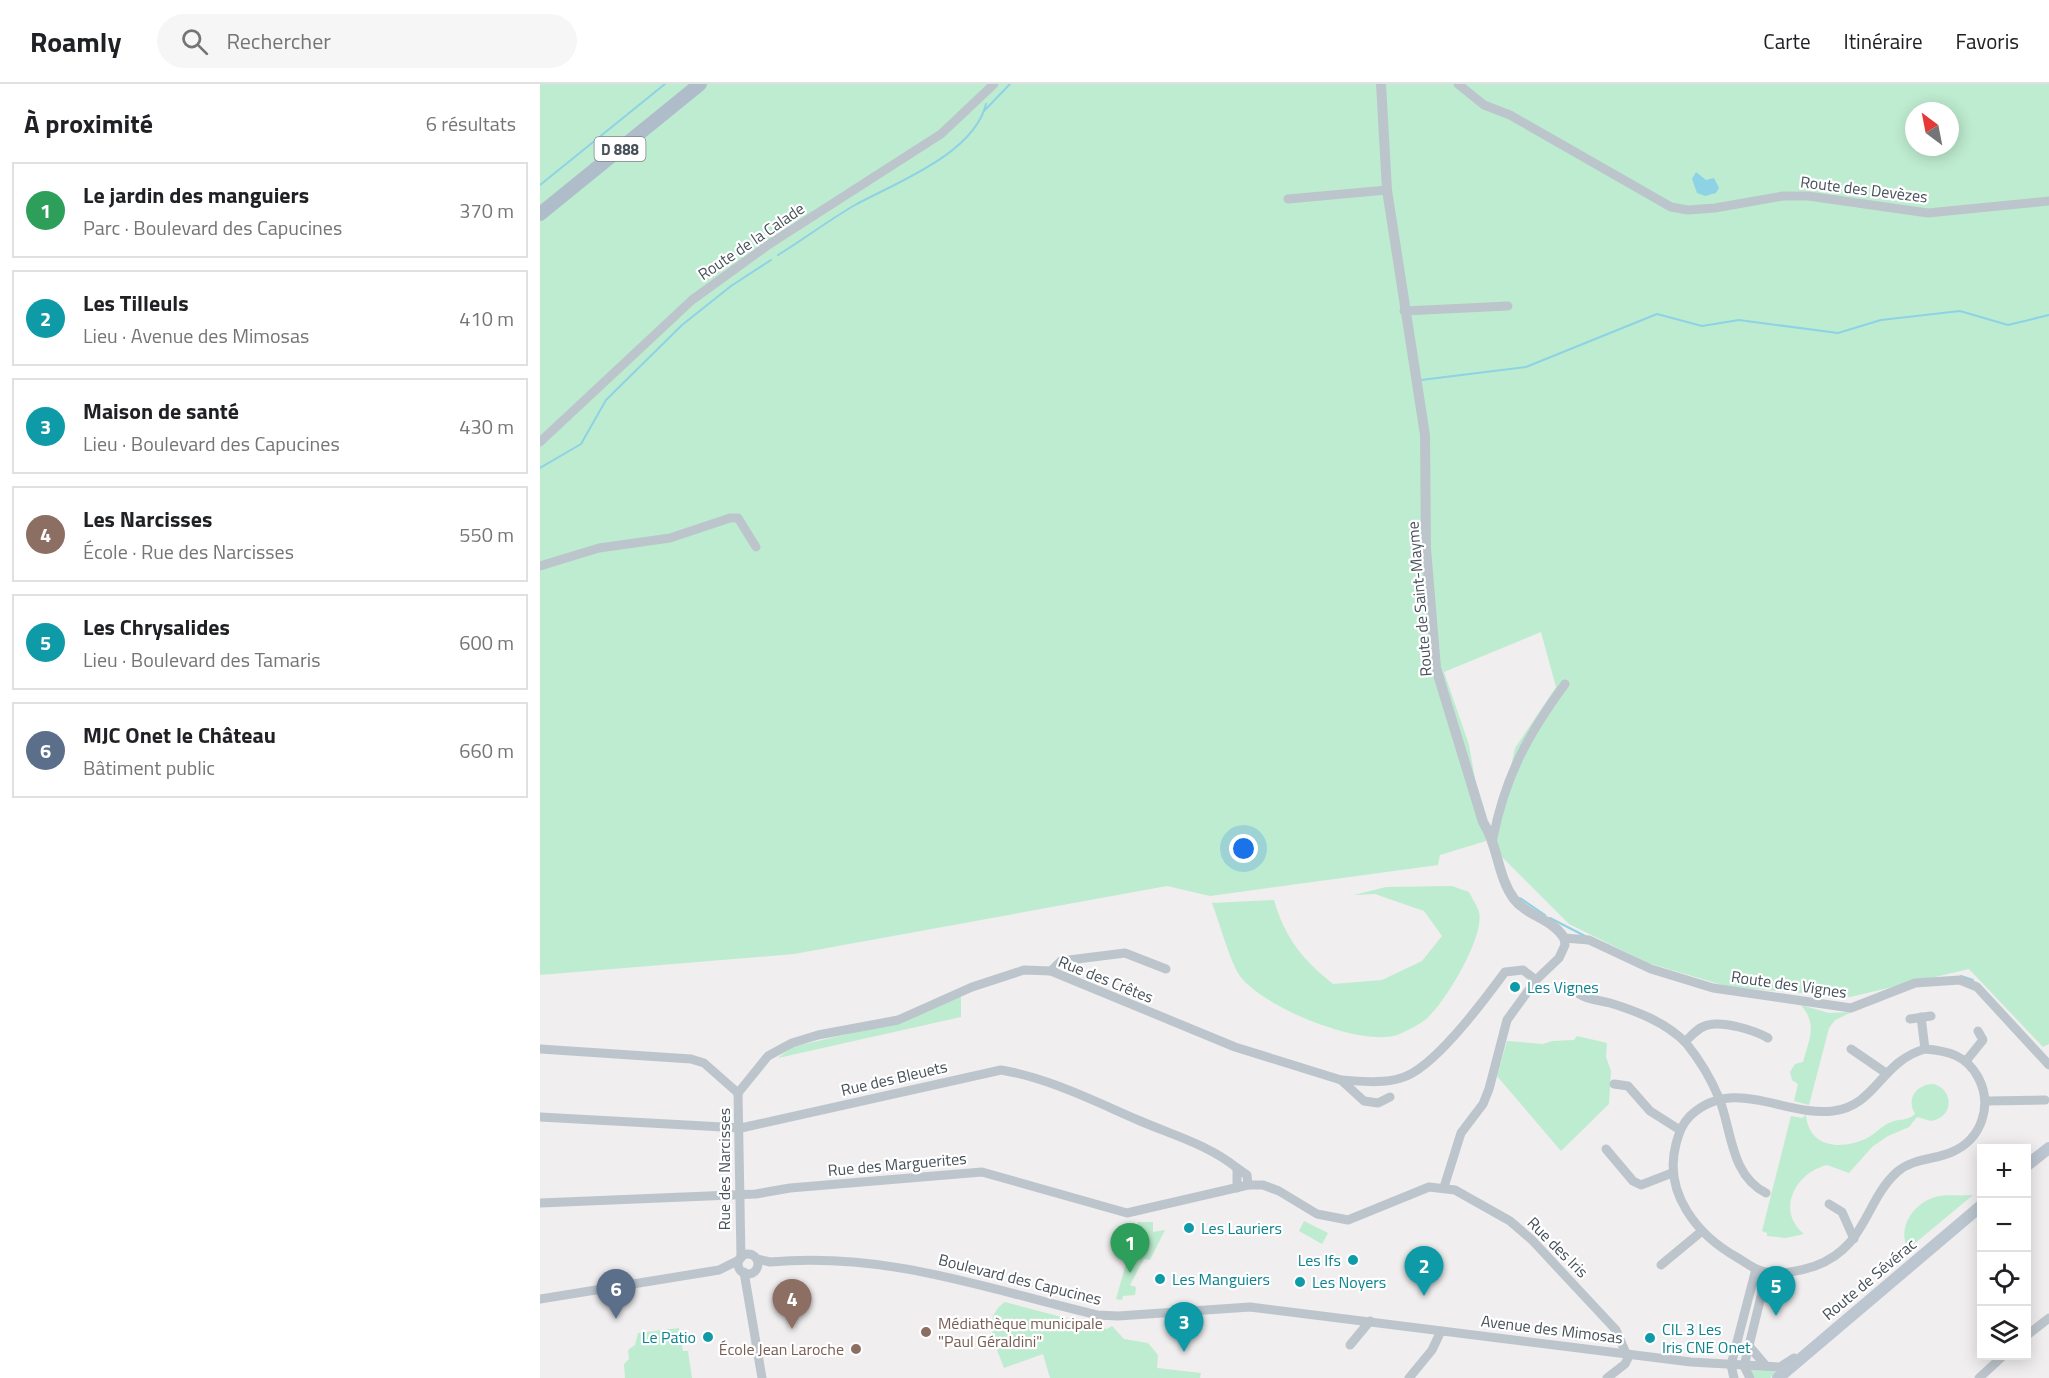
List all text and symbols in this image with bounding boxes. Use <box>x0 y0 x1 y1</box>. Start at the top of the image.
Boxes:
search box <box>157 14 577 68</box>
text: Roamly <box>30 20 121 63</box>
text: Rechercher <box>226 24 331 58</box>
icon: search <box>178 25 211 58</box>
text: Carte <box>1763 25 1811 57</box>
text: Itinéraire <box>1844 25 1923 57</box>
text: Favoris <box>1956 25 2019 57</box>
north arrow <box>1905 102 1959 156</box>
text: À proximité <box>24 104 153 143</box>
text: 6 résultats <box>426 108 516 139</box>
road number: D 888 <box>594 137 646 161</box>
street label: Route des Devèzes <box>1799 169 1929 209</box>
text: Le jardin des manguiers <box>83 178 309 212</box>
text: 1 <box>40 195 51 226</box>
text: 370 m <box>459 195 514 226</box>
street label: Route de la Calade <box>693 196 809 286</box>
text: Parc · Boulevard des Capucines <box>83 212 342 243</box>
text: Les Tilleuls <box>83 286 189 320</box>
text: 2 <box>40 303 51 334</box>
text: 410 m <box>459 303 514 334</box>
text: Lieu · Avenue des Mimosas <box>83 320 309 351</box>
text: Maison de santé <box>83 394 239 428</box>
text: 3 <box>40 411 51 442</box>
text: 430 m <box>459 411 514 442</box>
text: Lieu · Boulevard des Capucines <box>83 428 340 459</box>
text: Les Narcisses <box>83 502 212 536</box>
text: 4 <box>40 519 51 550</box>
text: 550 m <box>459 519 514 550</box>
street label: Route de Saint-Mayme <box>1400 520 1438 678</box>
text: École · Rue des Narcisses <box>83 536 294 567</box>
text: Les Chrysalides <box>83 610 230 644</box>
text: 5 <box>40 627 51 658</box>
text: 600 m <box>459 627 514 658</box>
text: Lieu · Boulevard des Tamaris <box>83 644 320 675</box>
text: MJC Onet le Château <box>83 718 276 752</box>
text: 6 <box>40 735 51 766</box>
text: 660 m <box>459 735 514 766</box>
text: Bâtiment public <box>83 752 215 783</box>
your location <box>1229 834 1258 863</box>
street label: Rue des Crêtes <box>1055 949 1157 1009</box>
street label: Route des Vignes <box>1730 964 1848 1004</box>
place label: Les Vignes <box>1527 975 1599 999</box>
marker: Les Vignes <box>1508 980 1522 994</box>
street label: Rue des Bleuets <box>838 1054 950 1102</box>
street label: Rue des Narcisses <box>712 1108 736 1230</box>
map controls <box>1977 1144 2031 1360</box>
button: + <box>1977 1144 2031 1198</box>
street label: Rue des Marguerites <box>827 1146 967 1182</box>
button: − <box>1977 1198 2031 1252</box>
street label: Rue des Iris <box>1522 1211 1594 1283</box>
place label: Les Lauriers <box>1201 1216 1282 1240</box>
marker: Les Lauriers <box>1182 1221 1196 1235</box>
pin: 1 <box>1110 1224 1150 1273</box>
street label: Route de Sévérac <box>1817 1232 1921 1326</box>
pin: 2 <box>1404 1246 1444 1296</box>
street label: Boulevard des Capucines <box>936 1247 1104 1311</box>
place label: Les Ifs <box>1298 1248 1341 1272</box>
button: locate <box>1977 1252 2031 1306</box>
marker: Les Ifs <box>1346 1253 1360 1267</box>
pin: 5 <box>1756 1266 1796 1316</box>
place label: Les Manguiers <box>1172 1267 1270 1291</box>
pin: 6 <box>596 1270 636 1319</box>
place label: Les Noyers <box>1312 1270 1386 1294</box>
marker: Les Manguiers <box>1153 1272 1167 1286</box>
marker: Les Noyers <box>1293 1275 1307 1289</box>
pin: 4 <box>772 1280 812 1329</box>
pin: 3 <box>1164 1302 1204 1352</box>
button: layers <box>1977 1306 2031 1360</box>
street label: Avenue des Mimosas <box>1480 1308 1624 1350</box>
place label: Médiathèque municipale "Paul Géraldini" <box>938 1311 1103 1353</box>
place label: CIL 3 Les Iris CNE Onet <box>1662 1317 1751 1359</box>
place label: Le Patio <box>642 1325 696 1349</box>
marker: Médiathèque municipale "Paul Géraldini" <box>919 1325 933 1339</box>
marker: Le Patio <box>701 1330 715 1344</box>
marker: CIL 3 Les Iris CNE Onet <box>1643 1331 1657 1345</box>
place label: École Jean Laroche <box>719 1337 844 1361</box>
marker: École Jean Laroche <box>849 1342 863 1356</box>

